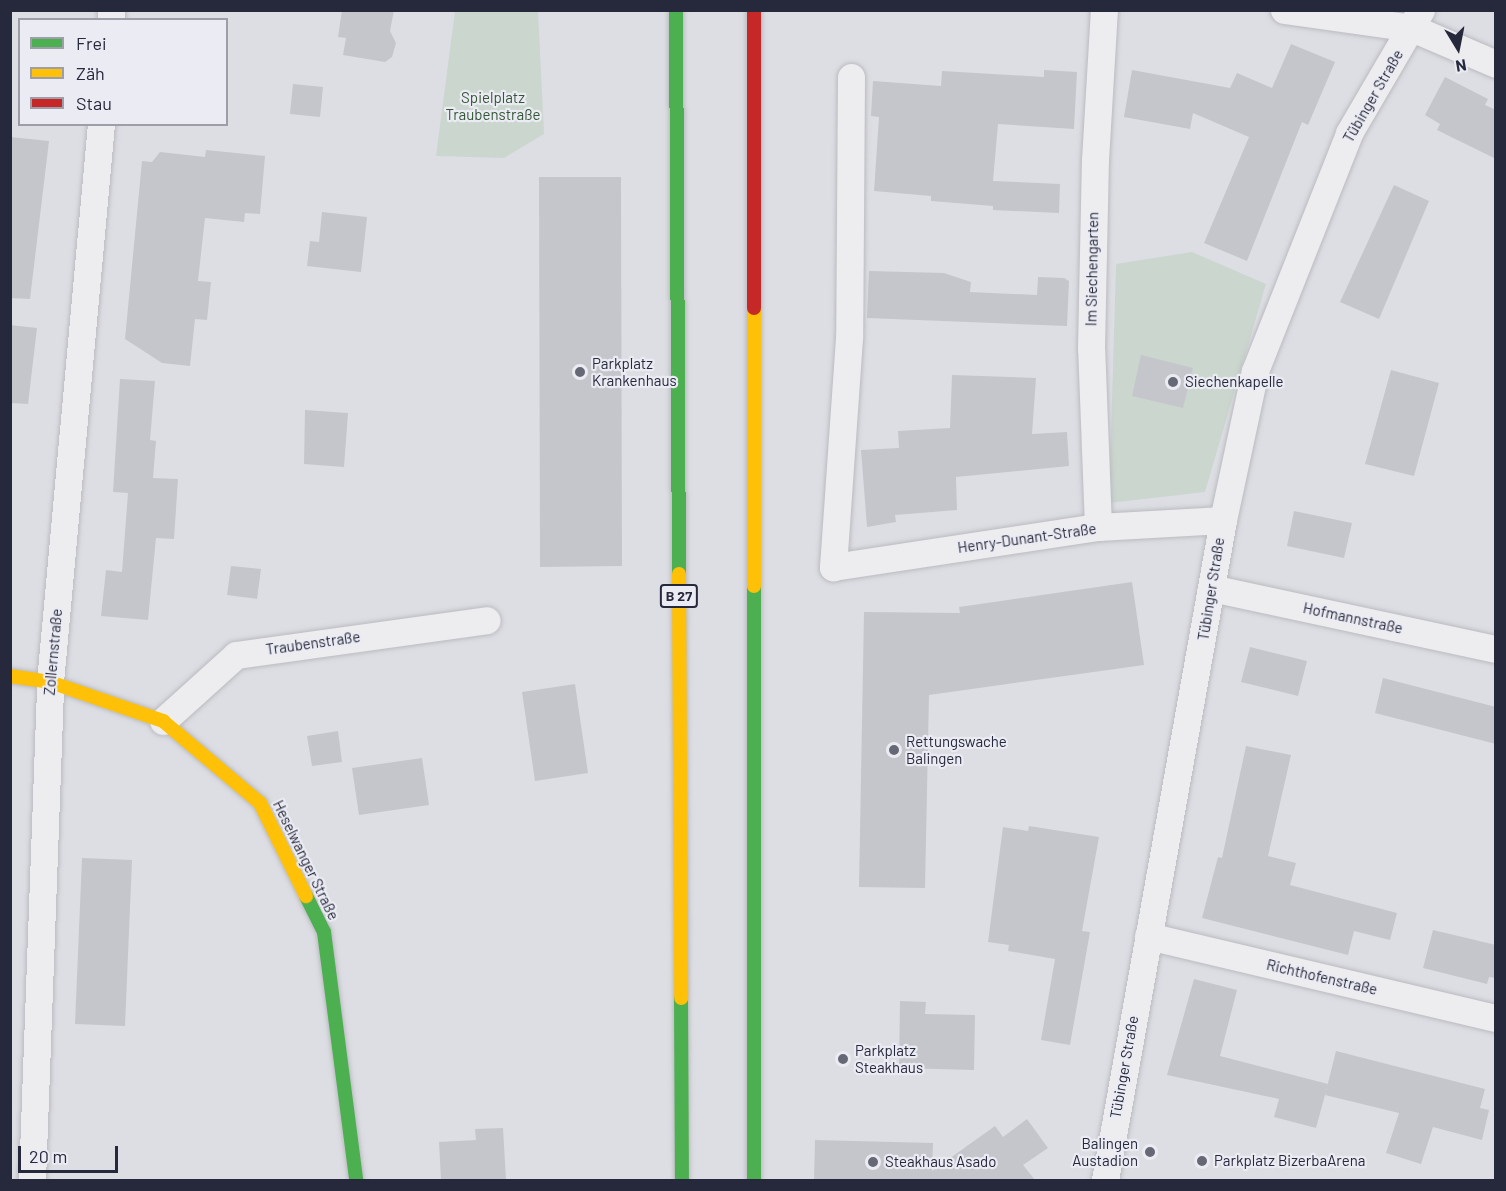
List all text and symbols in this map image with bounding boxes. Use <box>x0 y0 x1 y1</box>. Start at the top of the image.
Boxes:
legend <box>18 18 228 126</box>
north arrow <box>1428 18 1488 78</box>
text: Frei <box>76 32 107 54</box>
street label: Tübinger Straße <box>1339 46 1407 146</box>
text: N <box>1454 56 1468 76</box>
text: Zäh <box>76 62 105 84</box>
park label: Spielplatz Traubenstraße <box>445 88 541 123</box>
text: Stau <box>76 92 112 114</box>
street label: Im Siechengarten <box>1082 212 1102 326</box>
place label: Parkplatz Krankenhaus <box>592 354 677 389</box>
marker: Parkplatz Krankenhaus <box>573 365 587 379</box>
place label: Siechenkapelle <box>1185 373 1284 391</box>
marker: Siechenkapelle <box>1166 375 1180 389</box>
street label: Henry-Dunant-Straße <box>956 519 1098 557</box>
street label: Tübinger Straße <box>1194 536 1228 642</box>
road number: B 27 <box>660 585 698 607</box>
street label: Hofmannstraße <box>1301 599 1405 637</box>
street label: Zollernstraße <box>40 608 66 696</box>
street label: Traubenstraße <box>265 627 361 659</box>
place label: Rettungswache Balingen <box>906 732 1007 767</box>
marker: Rettungswache Balingen <box>887 743 901 757</box>
street label: Heselwanger Straße <box>269 797 343 923</box>
street label: Richthofenstraße <box>1265 955 1379 999</box>
street label: Tübinger Straße <box>1106 1014 1142 1120</box>
place label: Parkplatz Steakhaus <box>855 1041 923 1076</box>
marker: Parkplatz Steakhaus <box>836 1052 850 1066</box>
scale bar <box>21 1134 122 1172</box>
place label: Balingen Austadion <box>1072 1134 1138 1169</box>
text: 20 m <box>29 1145 67 1167</box>
marker: Balingen Austadion <box>1143 1145 1157 1159</box>
place label: Parkplatz BizerbaArena <box>1214 1152 1365 1170</box>
place label: Steakhaus Asado <box>885 1153 996 1171</box>
marker: Parkplatz BizerbaArena <box>1195 1154 1209 1168</box>
marker: Steakhaus Asado <box>866 1155 880 1169</box>

